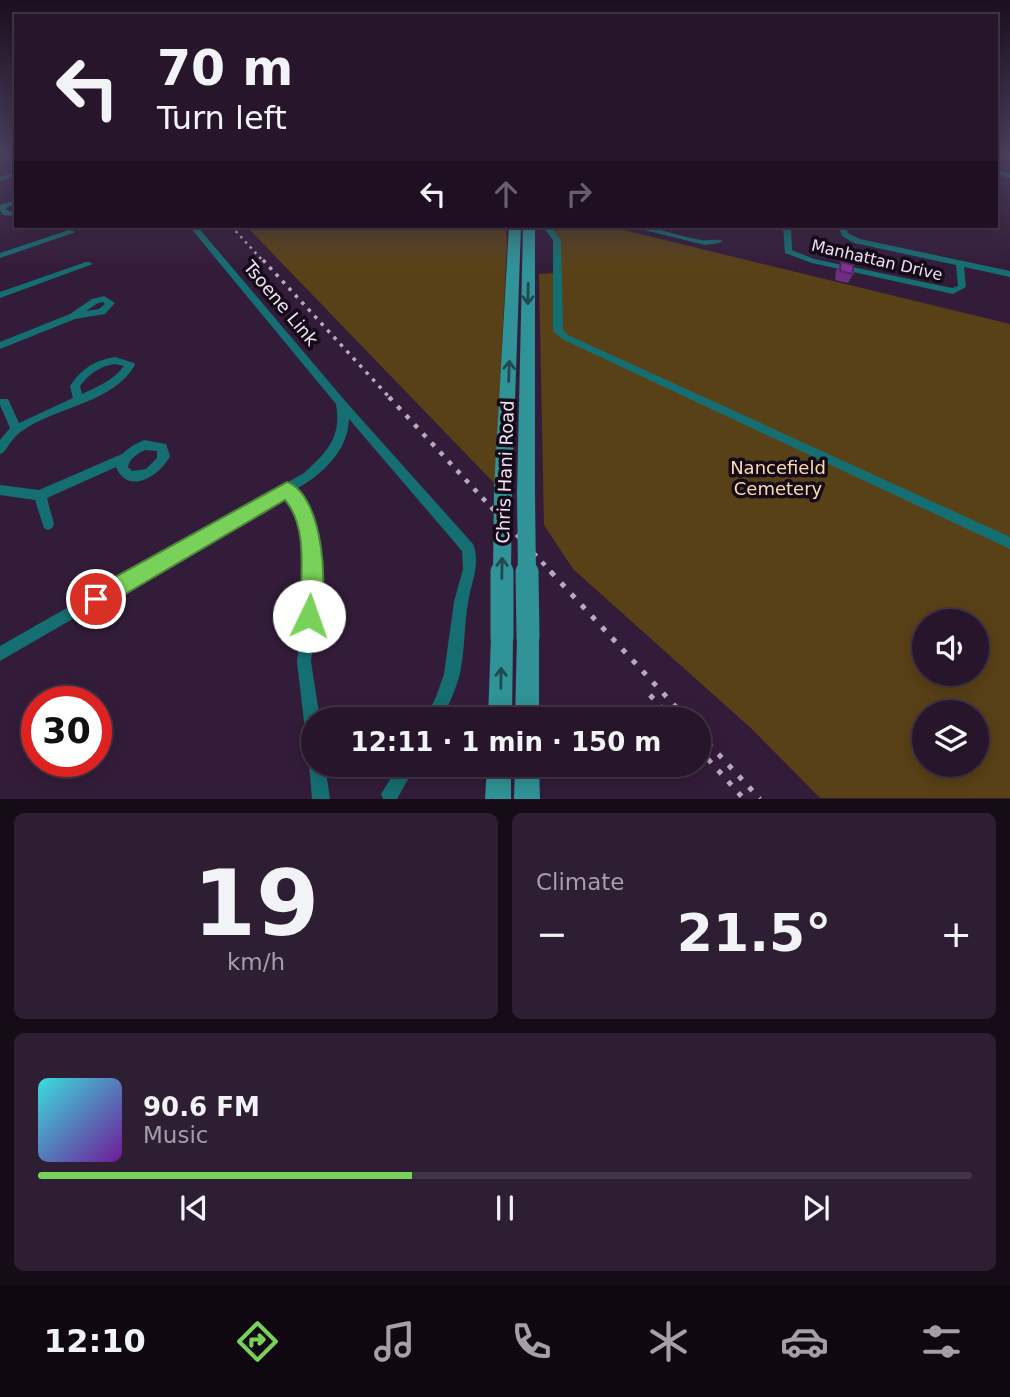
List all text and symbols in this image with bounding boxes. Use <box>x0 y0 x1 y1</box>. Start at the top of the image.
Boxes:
text: 70 m <box>157 40 293 97</box>
icon: left <box>42 42 133 133</box>
text: Turn left <box>157 99 287 137</box>
icon: left <box>414 175 452 213</box>
icon: ahead <box>487 175 525 213</box>
icon: right <box>560 175 598 213</box>
street label: Manhattan Drive <box>810 236 944 284</box>
street label: Tsoene Link <box>239 255 323 350</box>
one-way arrow <box>521 282 534 305</box>
one-way arrow <box>502 360 515 383</box>
street label: Chris Hani Road <box>492 400 518 544</box>
park label: Nancefield Cemetery <box>730 457 826 499</box>
one-way arrow <box>496 557 509 580</box>
pin <box>66 569 126 629</box>
position arrow <box>272 579 346 653</box>
icon: arrive <box>77 580 115 618</box>
map controls <box>912 609 989 777</box>
button: sound <box>912 609 989 686</box>
one-way arrow <box>494 667 507 690</box>
speed limit sign: 30 <box>21 686 112 777</box>
button: layers <box>912 700 989 777</box>
text: 12:11 · 1 min · 150 m <box>351 727 661 757</box>
text: 19 <box>193 851 319 956</box>
text: Climate <box>536 869 625 895</box>
text: 21.5° <box>677 903 831 963</box>
text: − <box>536 912 568 956</box>
text: + <box>940 912 972 956</box>
text: km/h <box>227 949 285 975</box>
text: 90.6 FM <box>143 1092 260 1122</box>
text: Music <box>143 1122 208 1148</box>
icon: previous <box>175 1189 213 1227</box>
icon: pause <box>486 1189 524 1227</box>
icon: next <box>797 1189 835 1227</box>
icon: directions <box>233 1317 282 1366</box>
icon: music <box>370 1317 419 1366</box>
icon: phone <box>507 1317 556 1366</box>
icon: climate <box>644 1317 693 1366</box>
icon: car <box>780 1317 829 1366</box>
icon: filters <box>917 1317 966 1366</box>
text: 12:10 <box>44 1322 146 1360</box>

